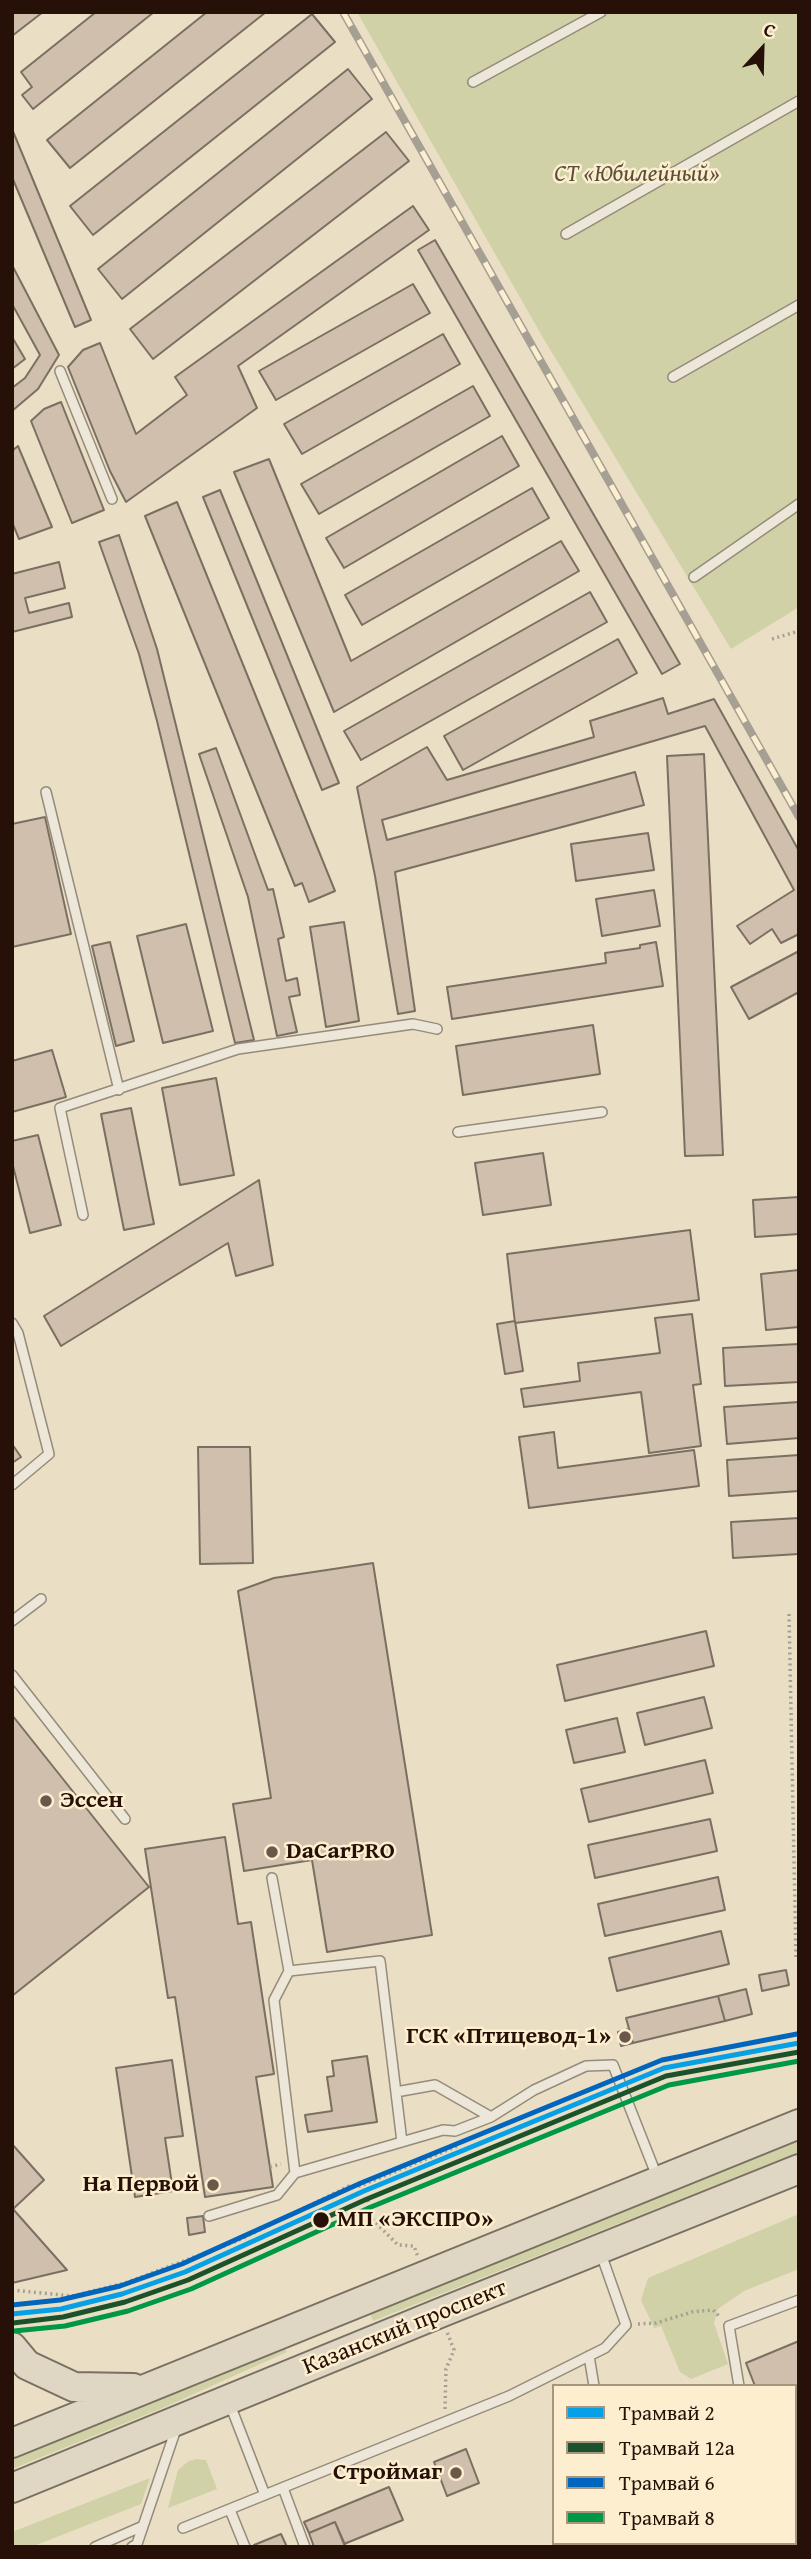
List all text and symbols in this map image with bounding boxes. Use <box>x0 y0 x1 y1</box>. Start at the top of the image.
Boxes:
north arrow <box>727 14 797 84</box>
text: С <box>760 15 780 45</box>
park label: СТ «Юбилейный» <box>554 161 720 189</box>
place label: Эссен <box>60 1787 123 1815</box>
marker: Эссен <box>38 1793 54 1809</box>
place label: DaCarPRO <box>286 1838 395 1866</box>
marker: DaCarPRO <box>264 1844 280 1860</box>
place label: ГСК «Птицевод-1» <box>406 2023 611 2051</box>
marker: ГСК «Птицевод-1» <box>617 2029 633 2045</box>
place label: На Первой <box>83 2171 199 2199</box>
marker: На Первой <box>205 2177 221 2193</box>
place label: МП «ЭКСПРО» <box>337 2206 493 2234</box>
marker: МП «ЭКСПРО» <box>311 2210 331 2230</box>
street label: Казанский проспект <box>299 2274 511 2382</box>
legend <box>552 2384 797 2545</box>
text: Трамвай 2 <box>619 2397 715 2428</box>
text: Трамвай 12а <box>619 2432 735 2463</box>
place label: Строймаг <box>333 2459 442 2487</box>
marker: Строймаг <box>448 2465 464 2481</box>
text: Трамвай 6 <box>619 2467 715 2498</box>
text: Трамвай 8 <box>619 2502 715 2533</box>

